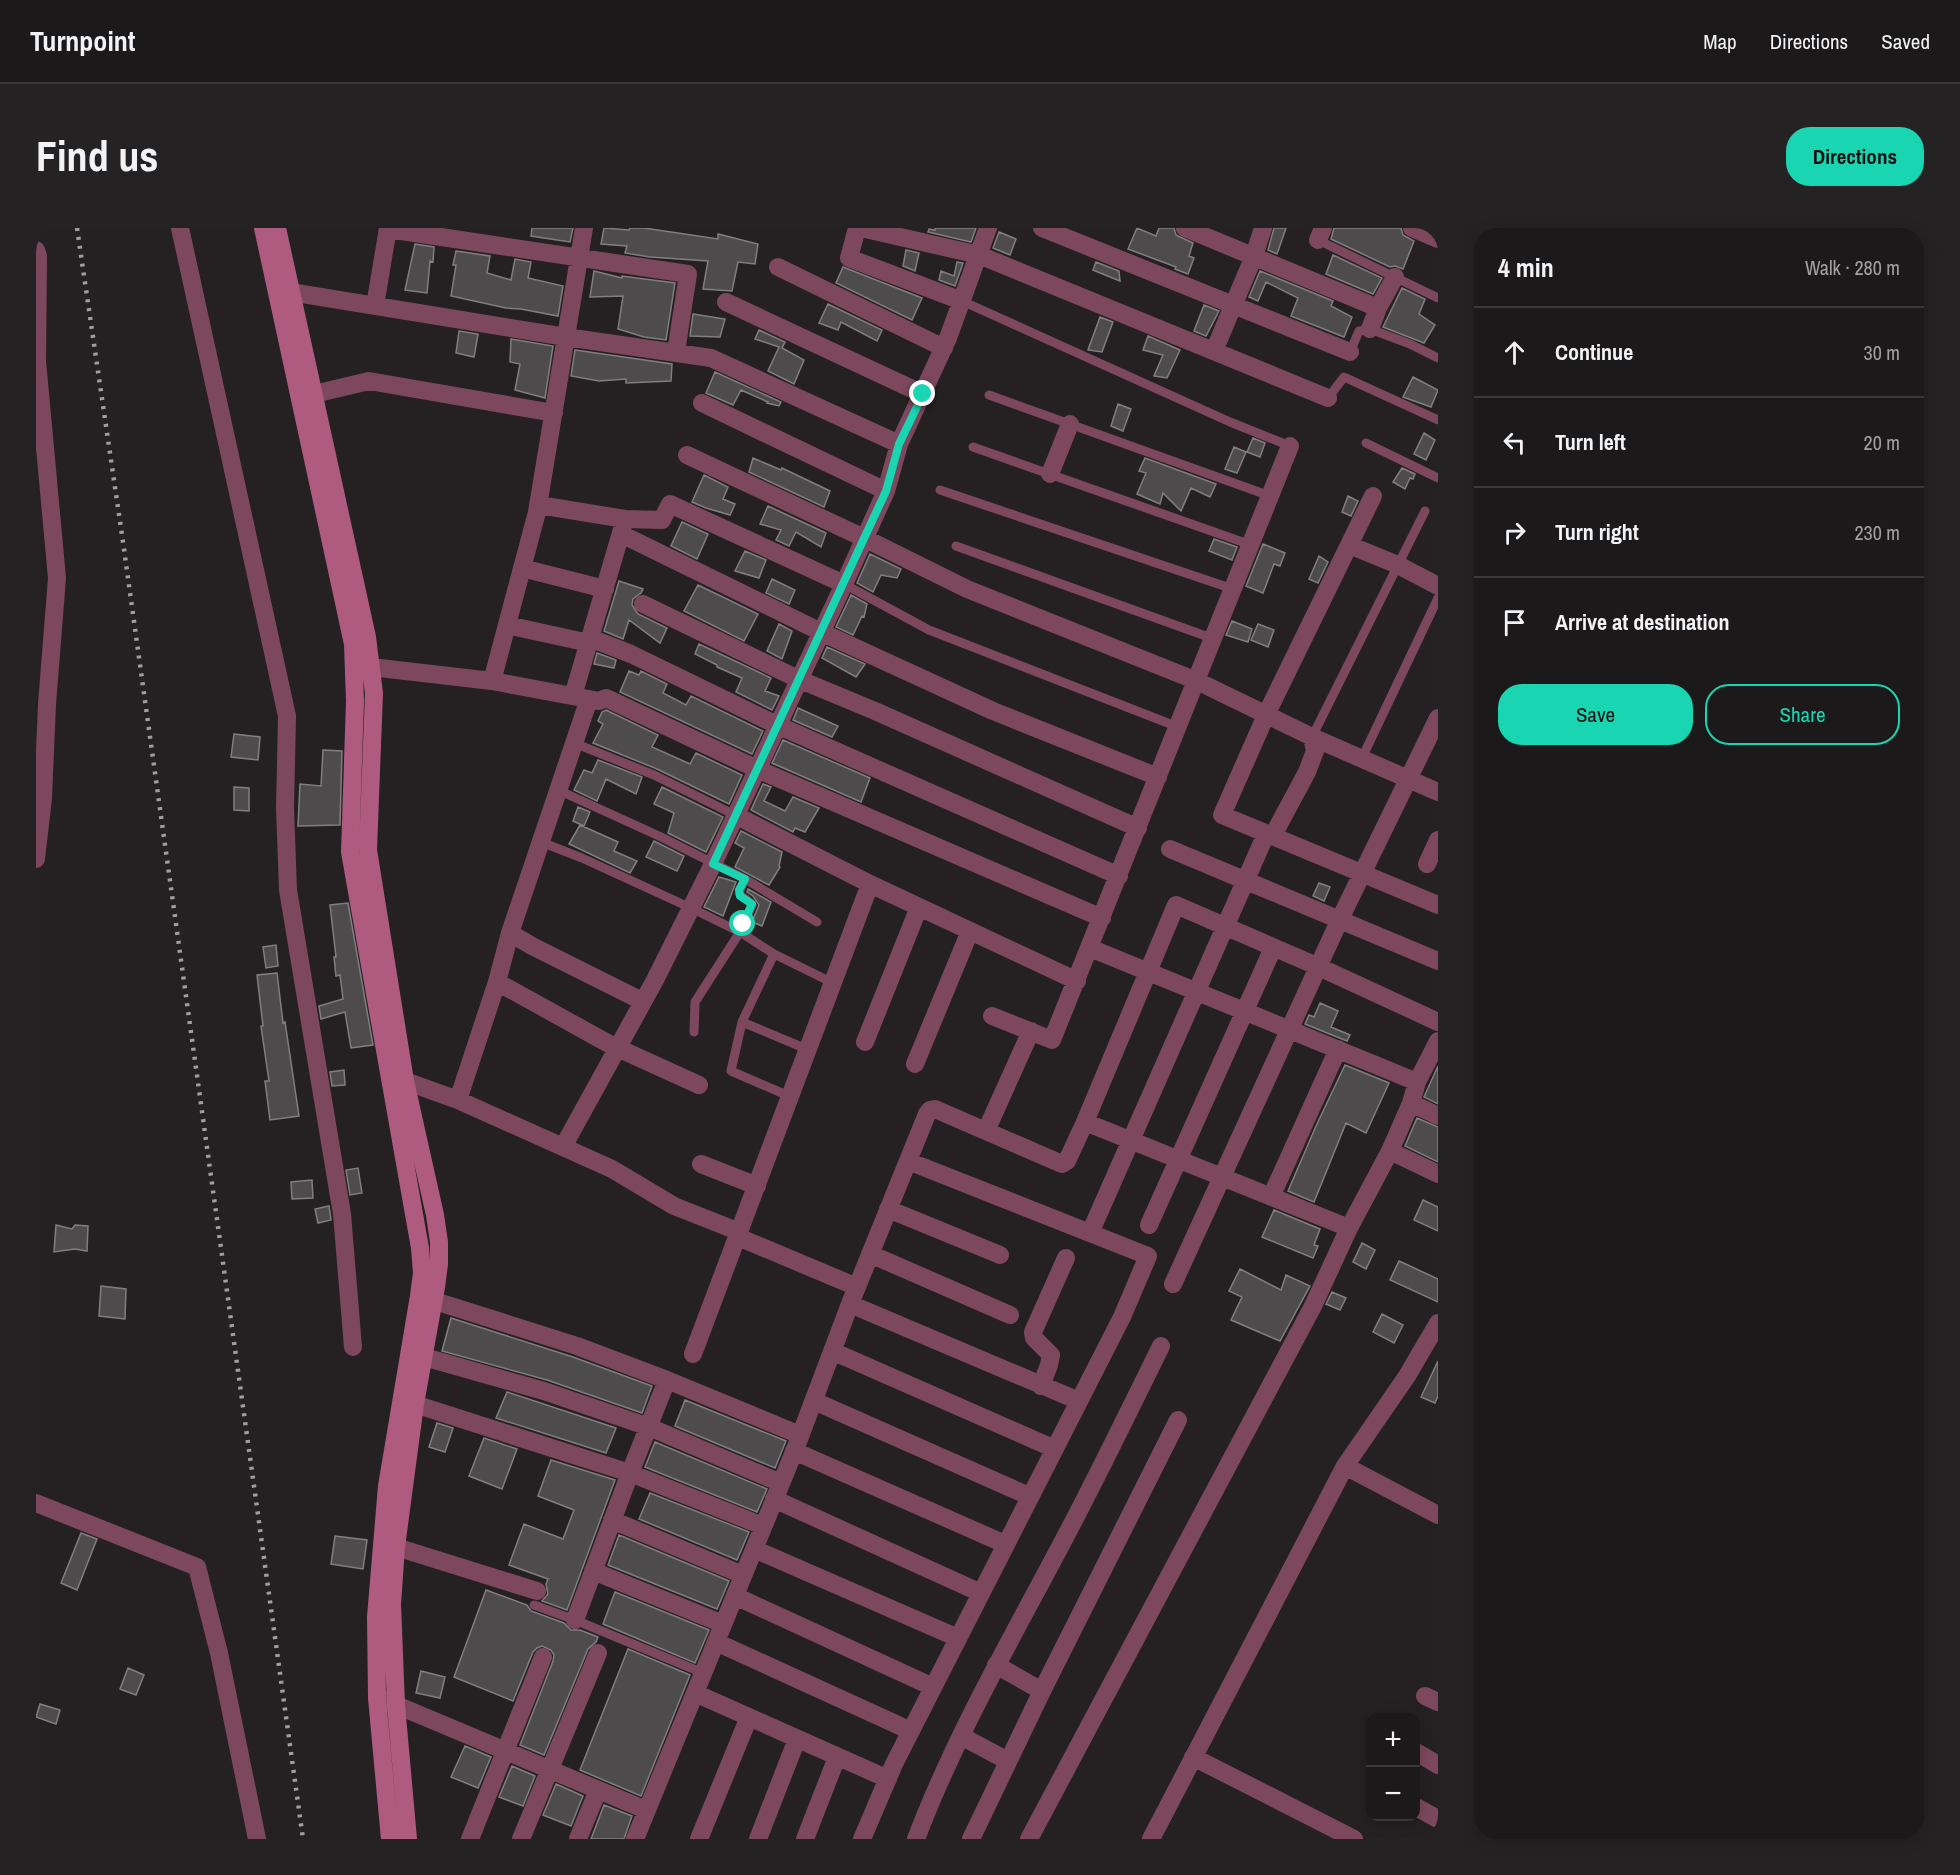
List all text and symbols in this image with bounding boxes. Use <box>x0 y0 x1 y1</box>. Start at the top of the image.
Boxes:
text: Turnpoint <box>30 22 135 60</box>
text: Map <box>1703 27 1737 56</box>
text: Directions <box>1770 27 1848 56</box>
text: Saved <box>1881 27 1930 56</box>
button: Directions <box>1786 127 1924 186</box>
text: Find us <box>36 128 158 184</box>
text: 4 min <box>1498 250 1554 285</box>
text: Walk · 280 m <box>1805 254 1900 281</box>
icon: ahead <box>1498 336 1531 369</box>
text: Continue <box>1555 337 1633 367</box>
text: 30 m <box>1864 339 1900 366</box>
route end <box>909 380 935 406</box>
icon: left <box>1498 426 1531 459</box>
text: Turn left <box>1555 427 1626 457</box>
text: 20 m <box>1864 429 1900 456</box>
icon: right <box>1498 516 1531 549</box>
text: Turn right <box>1555 517 1639 547</box>
text: 230 m <box>1854 519 1900 546</box>
icon: arrive <box>1498 606 1531 639</box>
text: Arrive at destination <box>1555 607 1729 637</box>
button: Save <box>1498 684 1693 745</box>
button: Share <box>1705 684 1900 745</box>
route start <box>729 910 755 936</box>
map controls <box>1366 1713 1420 1821</box>
button: + <box>1366 1713 1420 1767</box>
button: − <box>1366 1767 1420 1821</box>

